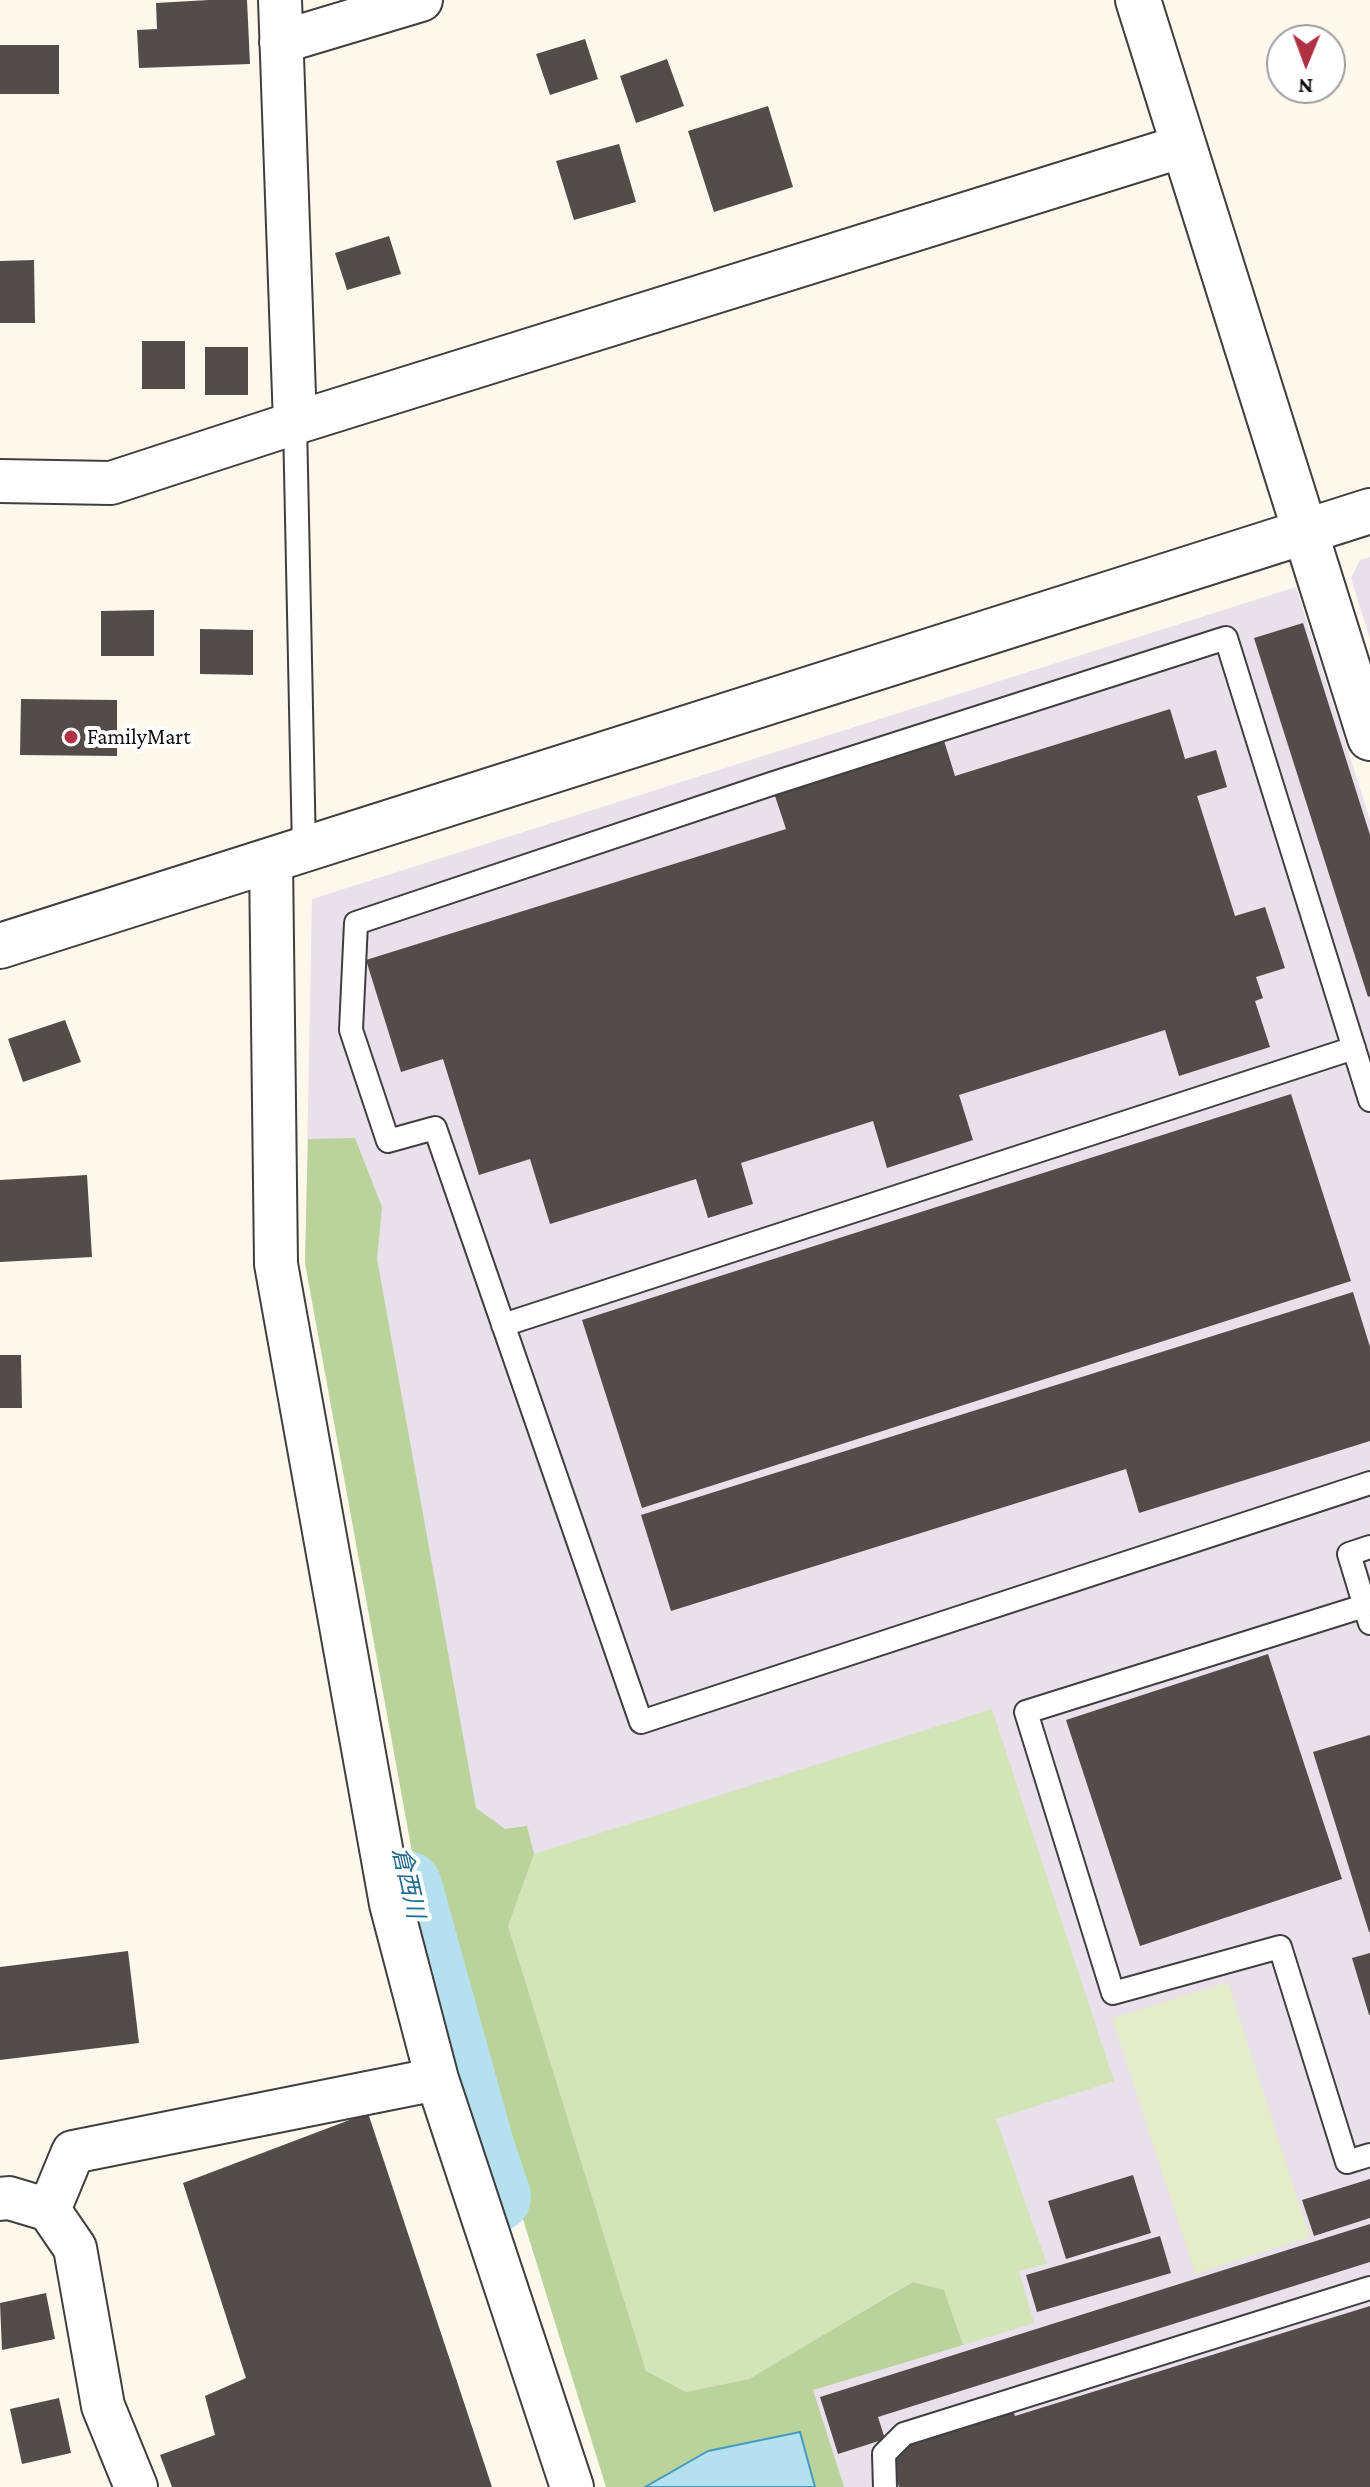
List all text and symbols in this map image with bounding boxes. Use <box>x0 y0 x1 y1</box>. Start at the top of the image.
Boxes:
north arrow <box>1266 24 1346 104</box>
text: N <box>1298 74 1313 99</box>
place label: FamilyMart <box>87 724 190 750</box>
marker: FamilyMart <box>62 728 80 746</box>
water label: 倉西川 <box>386 1845 430 1921</box>

